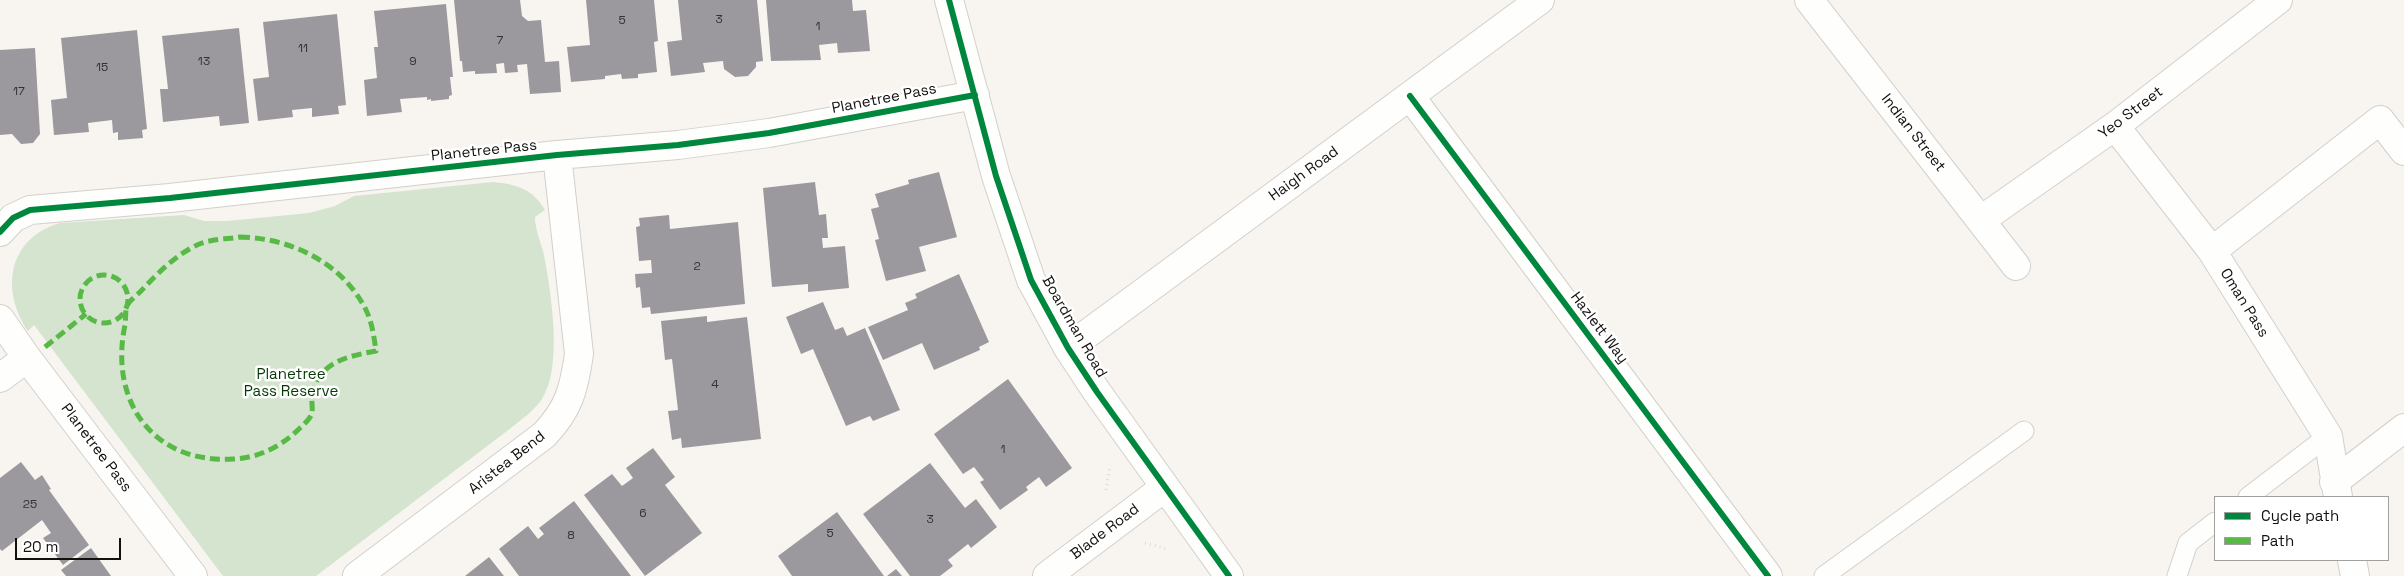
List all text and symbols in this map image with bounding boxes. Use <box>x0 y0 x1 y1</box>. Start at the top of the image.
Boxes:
house number: 3 <box>715 13 723 27</box>
house number: 5 <box>618 14 626 28</box>
house number: 1 <box>815 20 821 34</box>
house number: 7 <box>497 34 503 48</box>
house number: 11 <box>298 42 308 56</box>
house number: 13 <box>198 55 210 69</box>
house number: 9 <box>409 55 417 69</box>
house number: 15 <box>96 61 108 75</box>
street label: Planetree Pass <box>830 80 938 118</box>
street label: Yeo Street <box>2095 83 2167 143</box>
house number: 17 <box>13 85 25 99</box>
street label: Indian Street <box>1877 91 1949 175</box>
street label: Planetree Pass <box>430 136 538 166</box>
street label: Haigh Road <box>1266 143 1342 205</box>
house number: 2 <box>693 260 701 274</box>
street label: Oman Pass <box>2216 265 2272 341</box>
street label: Boardman Road <box>1038 273 1110 381</box>
street label: Hazlett Way <box>1566 289 1632 367</box>
park label: Planetree Pass Reserve <box>244 366 338 401</box>
house number: 4 <box>711 378 719 392</box>
street label: Planetree Pass <box>57 400 135 496</box>
street label: Aristea Bend <box>465 428 549 498</box>
house number: 1 <box>1000 443 1006 457</box>
legend <box>2214 496 2389 561</box>
house number: 25 <box>23 498 37 512</box>
street label: Blade Road <box>1067 500 1143 564</box>
text: Cycle path <box>2261 506 2339 525</box>
house number: 6 <box>639 507 647 521</box>
house number: 3 <box>926 513 934 527</box>
house number: 5 <box>826 527 834 541</box>
scale bar <box>18 528 124 560</box>
house number: 8 <box>567 529 575 543</box>
text: Path <box>2261 531 2294 550</box>
text: 20 m <box>23 537 58 556</box>

